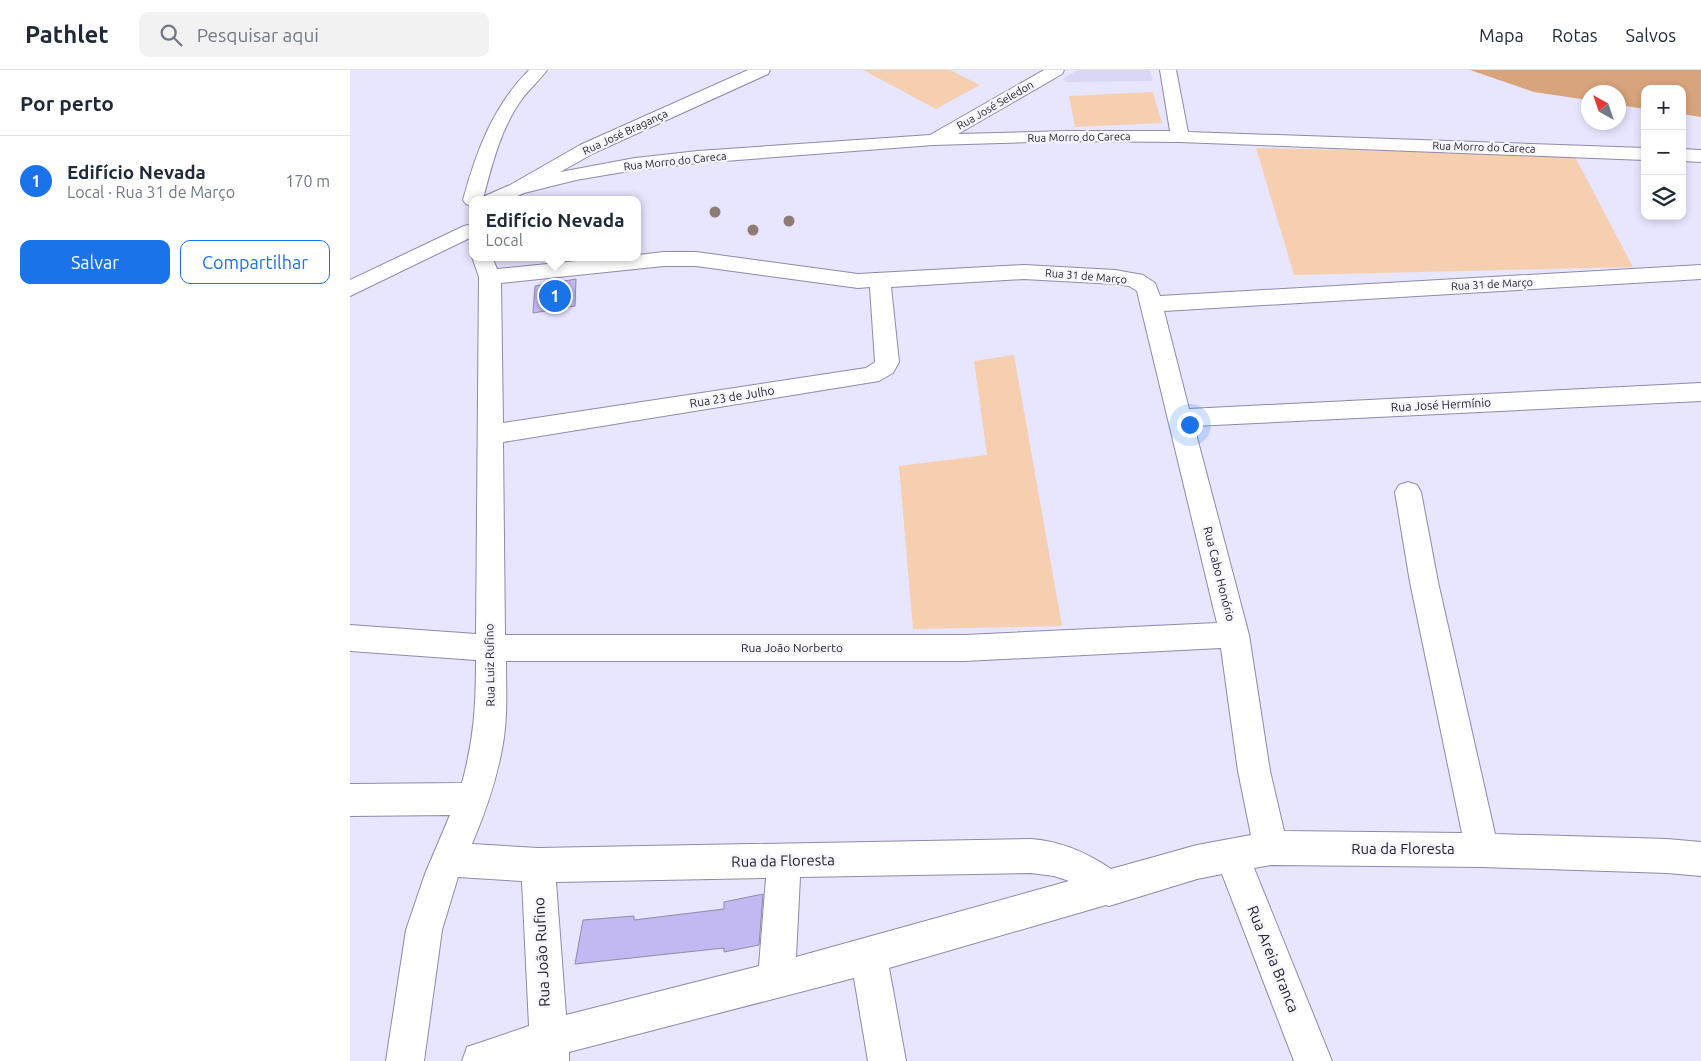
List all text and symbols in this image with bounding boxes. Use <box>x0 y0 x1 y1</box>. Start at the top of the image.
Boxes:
search box <box>139 12 489 57</box>
text: Pathlet <box>25 21 109 48</box>
icon: search <box>157 21 185 49</box>
text: Pesquisar aqui <box>197 24 319 46</box>
text: Mapa <box>1479 25 1524 45</box>
text: Rotas <box>1552 25 1598 45</box>
text: Salvos <box>1626 25 1676 45</box>
street label: Rua José Seledon <box>955 78 1035 132</box>
north arrow <box>1581 85 1626 130</box>
map controls <box>1641 85 1686 220</box>
button: + <box>1641 85 1686 130</box>
text: Por perto <box>20 91 114 115</box>
street label: Rua José Bragança <box>581 107 669 157</box>
street label: Rua Morro do Careca <box>1027 130 1131 144</box>
button: − <box>1641 130 1686 175</box>
street label: Rua Morro do Careca <box>1432 139 1536 155</box>
street label: Rua Morro do Careca <box>623 150 727 172</box>
text: Edifício Nevada <box>67 161 206 183</box>
text: 1 <box>31 172 41 190</box>
text: 170 m <box>285 172 330 190</box>
button: layers <box>1641 175 1686 220</box>
text: Local · Rua 31 de Março <box>67 183 235 201</box>
popup <box>469 196 641 261</box>
text: Edifício Nevada <box>486 209 624 231</box>
text: Local <box>486 231 523 249</box>
button: Salvar <box>20 240 170 284</box>
button: Compartilhar <box>180 240 330 284</box>
street label: Rua 31 de Março <box>1045 266 1127 286</box>
street label: Rua 31 de Março <box>1451 276 1533 292</box>
pin: 1 <box>539 277 571 315</box>
street label: Rua 23 de Julho <box>689 383 775 410</box>
street label: Rua José Hermínio <box>1391 395 1491 414</box>
your location <box>1177 412 1203 438</box>
street label: Rua Cabo Honório <box>1201 525 1238 623</box>
street label: Rua Luiz Rufino <box>482 623 497 707</box>
street label: Rua João Norberto <box>741 641 843 654</box>
street label: Rua da Floresta <box>1351 840 1455 857</box>
street label: Rua da Floresta <box>731 851 835 870</box>
street label: Rua João Rufino <box>530 897 553 1007</box>
street label: Rua Areia Branca <box>1244 903 1303 1015</box>

